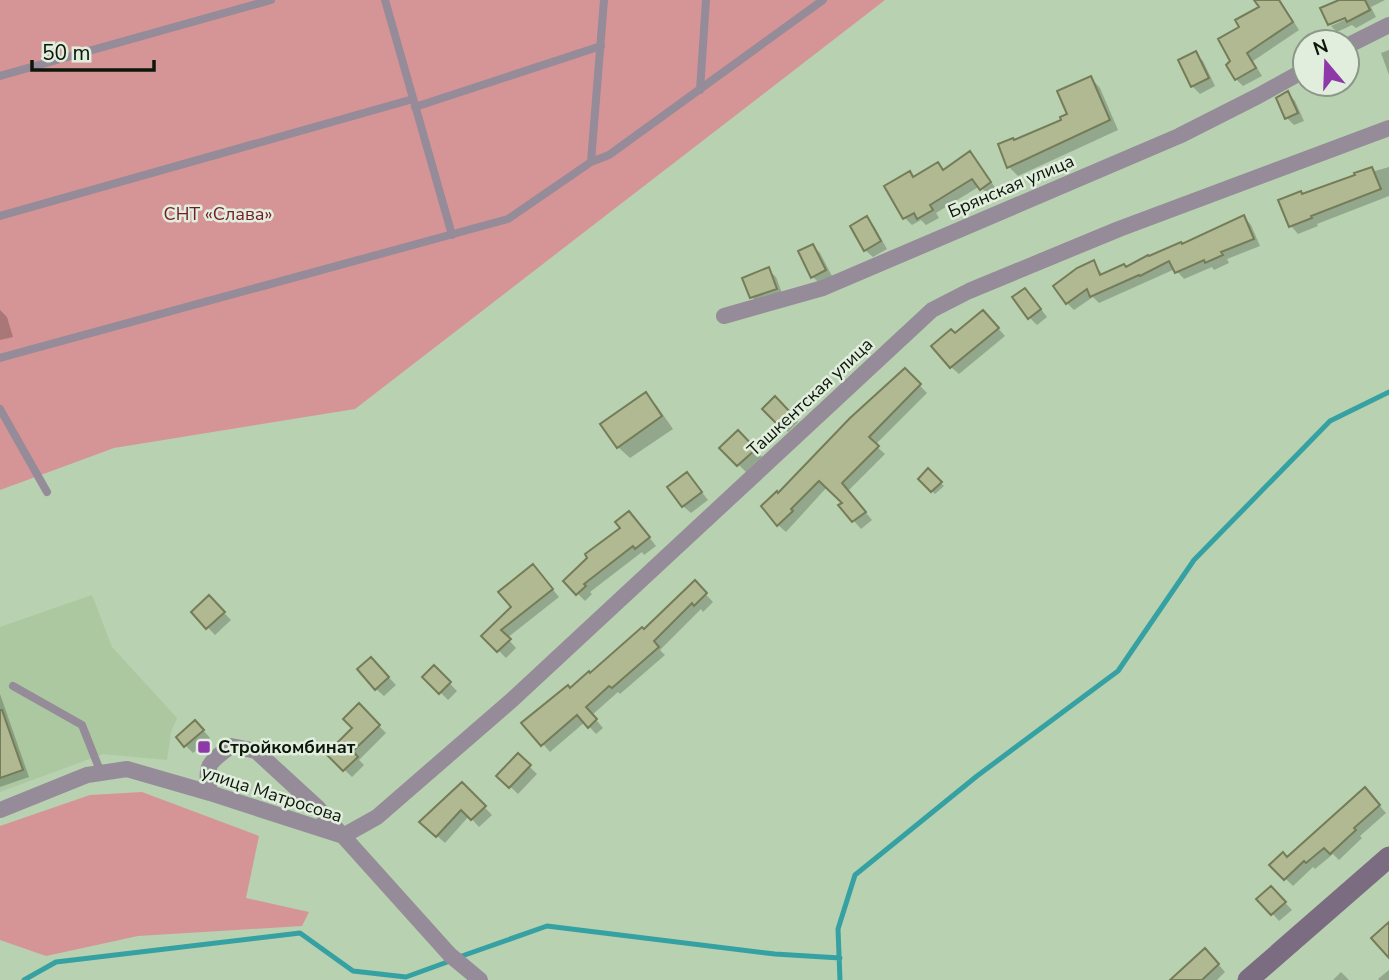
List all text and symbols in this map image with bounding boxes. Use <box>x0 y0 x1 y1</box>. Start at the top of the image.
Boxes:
scale bar <box>32 28 154 72</box>
north arrow <box>1291 28 1361 98</box>
text: N <box>1310 33 1332 62</box>
text: 50 m <box>42 39 91 67</box>
street label: Брянская улица <box>944 149 1078 223</box>
park label: СНТ «Слава» <box>164 202 272 226</box>
street label: Ташкентская улица <box>742 332 878 462</box>
place label: Стройкомбинат <box>218 735 356 759</box>
marker: Стройкомбинат <box>196 739 212 755</box>
street label: улица Матросова <box>198 760 346 828</box>

